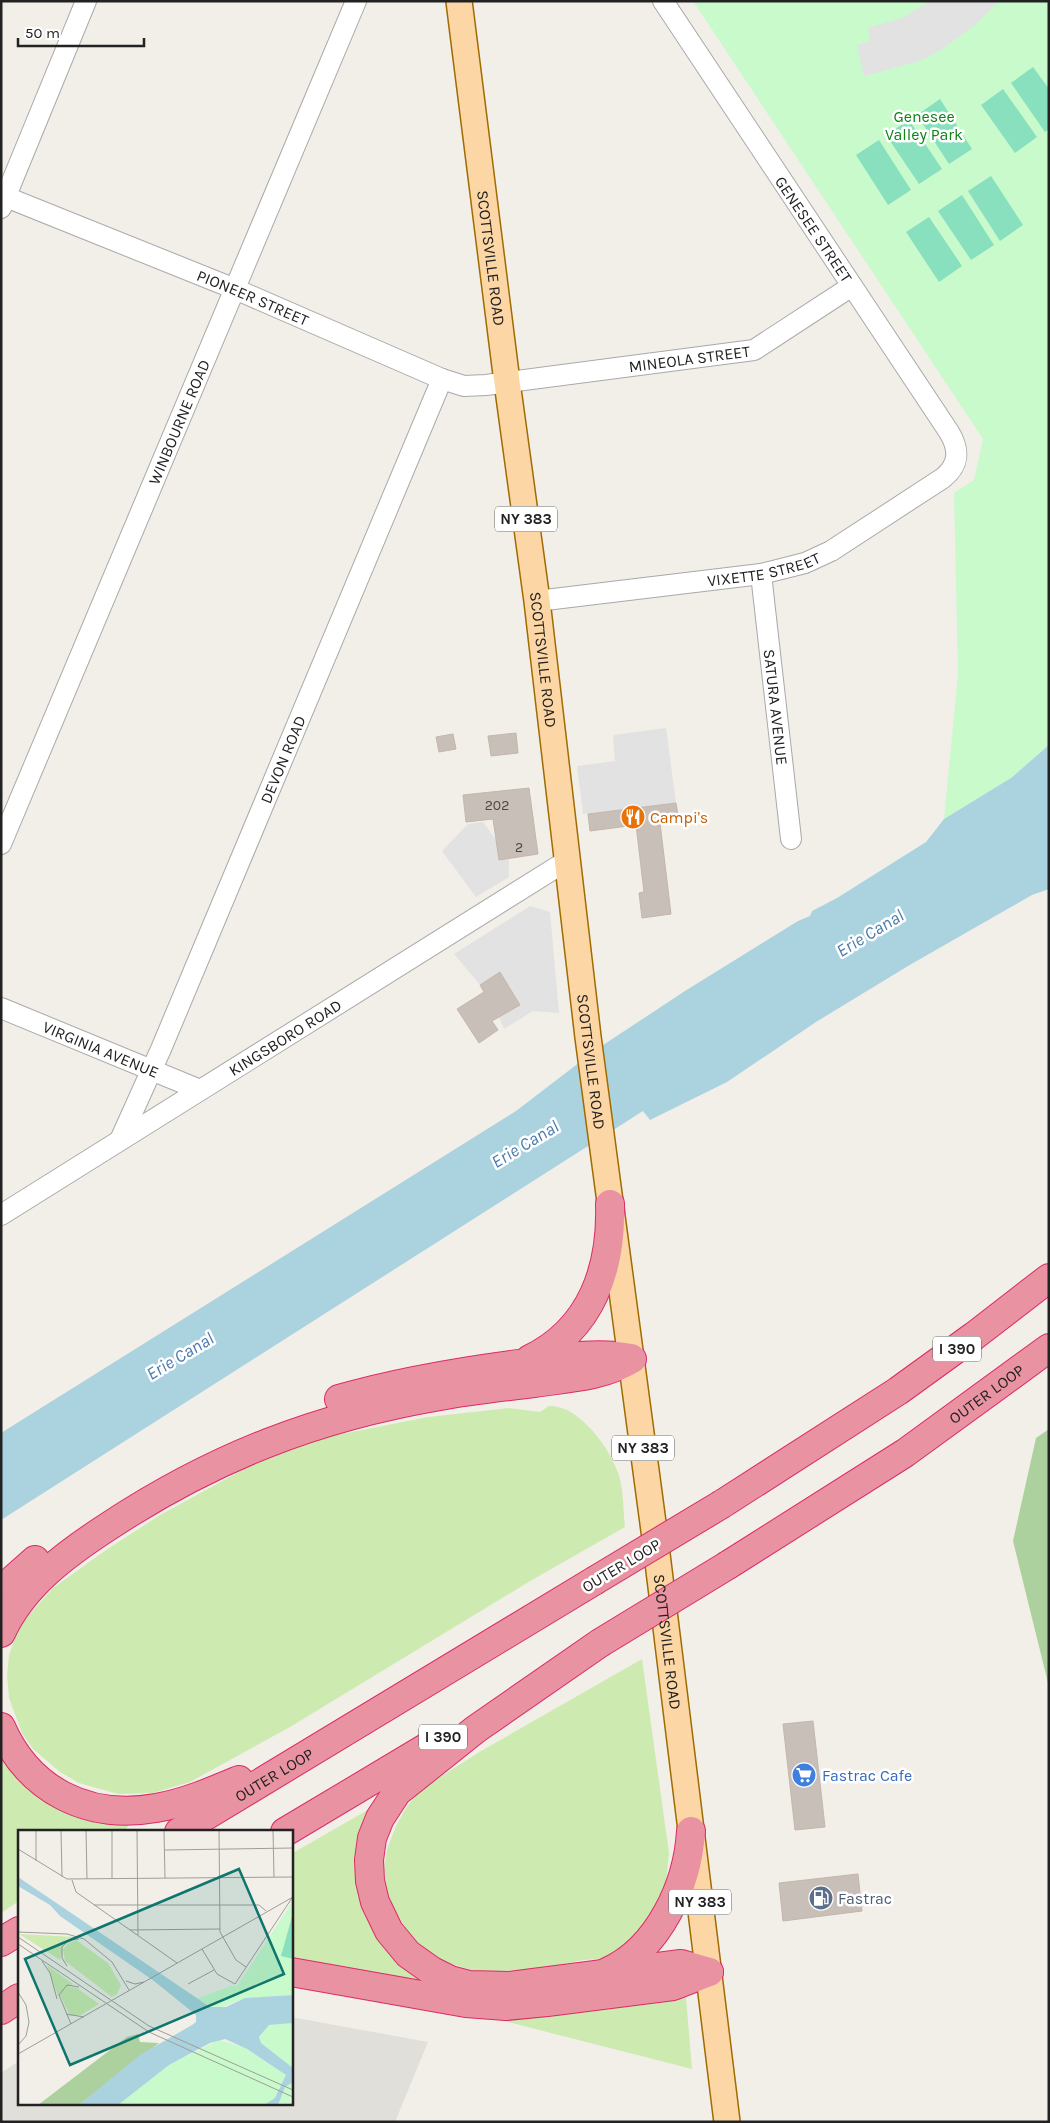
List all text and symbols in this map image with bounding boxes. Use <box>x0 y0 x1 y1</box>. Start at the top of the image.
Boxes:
scale bar <box>18 15 144 47</box>
text: 50 m <box>25 24 60 42</box>
park label: Genesee Valley Park <box>885 107 963 144</box>
street label: GENESEE STREET <box>771 172 856 286</box>
street label: SCOTTSVILLE ROAD <box>473 189 509 327</box>
street label: PIONEER STREET <box>194 266 312 330</box>
street label: MINEOLA STREET <box>627 342 751 376</box>
street label: WINBOURNE ROAD <box>144 357 214 488</box>
road number: NY 383 <box>495 506 557 532</box>
street label: VIXETTE STREET <box>706 548 823 590</box>
street label: SCOTTSVILLE ROAD <box>526 590 561 729</box>
street label: SATURA AVENUE <box>760 648 792 766</box>
street label: DEVON ROAD <box>256 713 310 806</box>
house number: 202 <box>485 797 509 814</box>
restaurant icon: Campi's <box>620 804 646 830</box>
place label: Campi's <box>650 808 708 827</box>
house number: 2 <box>515 839 523 856</box>
water label: Erie Canal <box>832 904 908 962</box>
street label: SCOTTSVILLE ROAD <box>573 993 609 1131</box>
street label: KINGSBORO ROAD <box>225 995 345 1080</box>
street label: VIRGINIA AVENUE <box>40 1017 161 1082</box>
water label: Erie Canal <box>487 1115 563 1173</box>
water label: Erie Canal <box>142 1327 218 1385</box>
road number: I 390 <box>933 1336 981 1362</box>
street label: OUTER LOOP <box>945 1360 1028 1428</box>
road number: NY 383 <box>612 1436 674 1460</box>
street label: OUTER LOOP <box>578 1534 664 1596</box>
street label: SCOTTSVILLE ROAD <box>650 1573 685 1711</box>
road number: I 390 <box>419 1724 467 1750</box>
street label: OUTER LOOP <box>231 1744 317 1806</box>
supermarket icon: Fastrac Cafe <box>791 1762 817 1788</box>
place label: Fastrac Cafe <box>822 1766 912 1785</box>
inset map <box>18 1830 292 2106</box>
fuel station icon: Fastrac <box>808 1885 834 1911</box>
place label: Fastrac <box>838 1889 892 1908</box>
road number: NY 383 <box>669 1890 731 1914</box>

